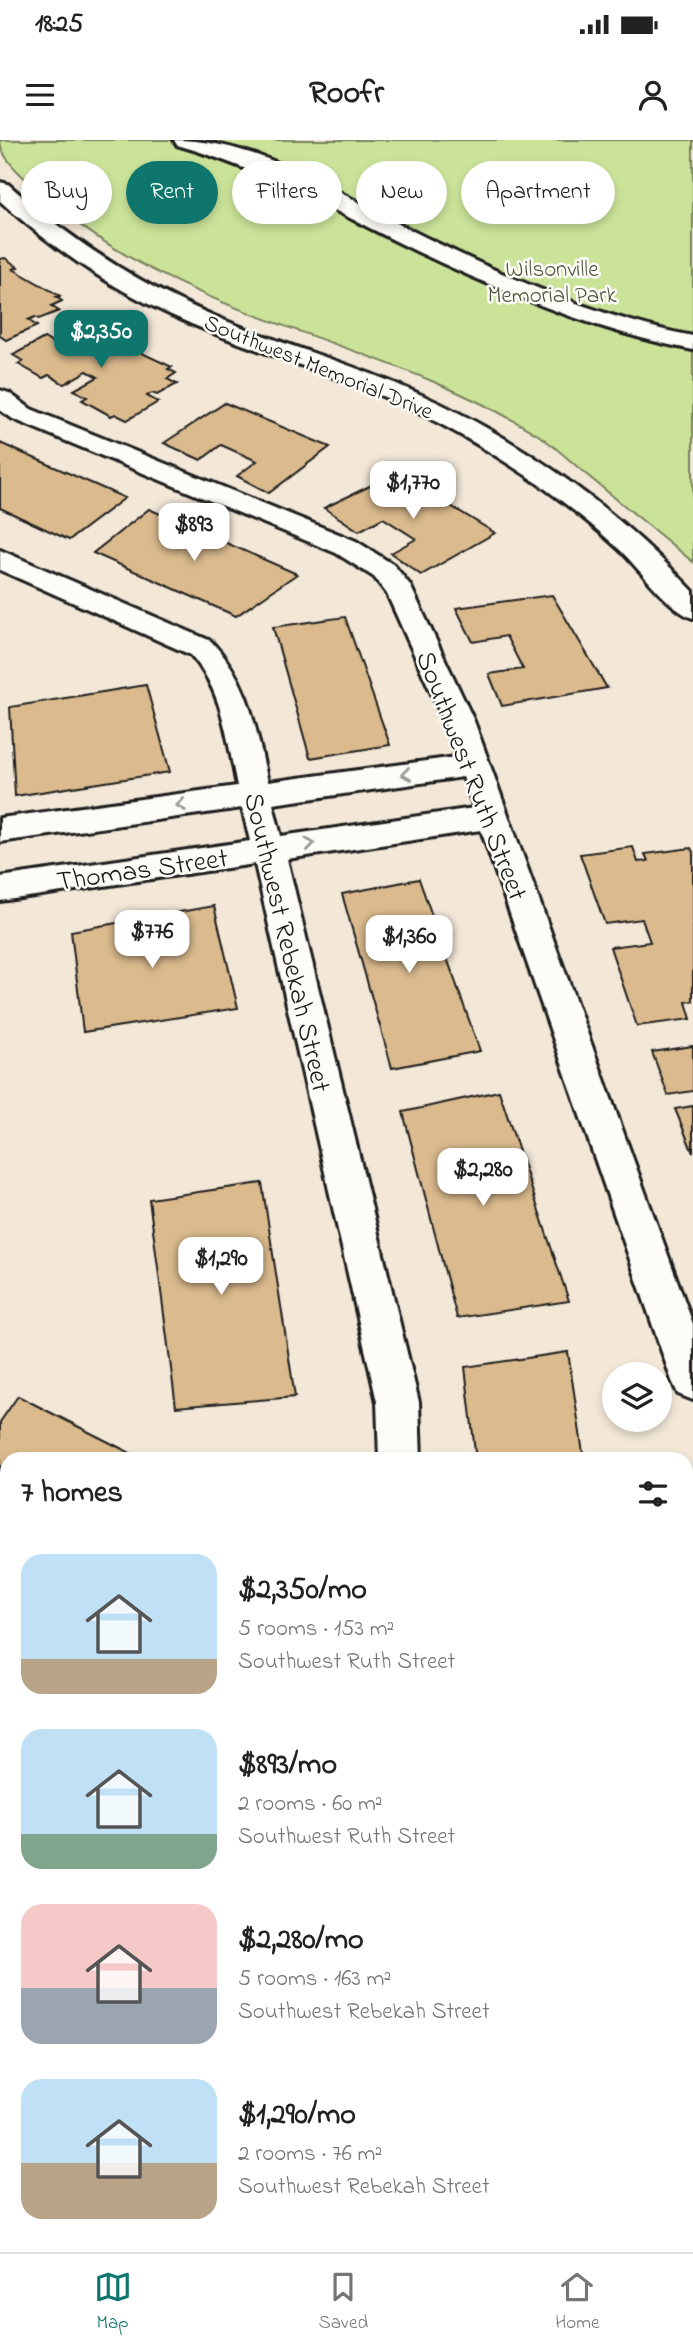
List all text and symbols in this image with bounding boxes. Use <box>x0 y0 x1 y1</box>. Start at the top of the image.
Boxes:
text: 18:25 <box>35 6 83 44</box>
text: Roofr <box>309 71 384 118</box>
icon: menu <box>21 76 59 114</box>
icon: person <box>634 76 672 114</box>
chip: Buy <box>21 161 112 224</box>
chip: Rent <box>126 161 218 224</box>
chip: Filters <box>232 161 342 224</box>
chip: New <box>356 161 447 224</box>
chip: Apartment <box>461 161 615 224</box>
park label: Wilsonville Memorial Park <box>488 254 617 313</box>
street label: Southwest Memorial Drive <box>199 307 438 430</box>
pin: $2,350 <box>44 310 158 370</box>
text: $2,350 <box>70 316 132 349</box>
pin: $1,770 <box>356 462 470 521</box>
text: $1,770 <box>386 467 440 500</box>
pin: $893 <box>153 504 235 563</box>
text: $893 <box>175 509 213 542</box>
street label: Southwest Ruth Street <box>403 645 536 907</box>
one-way arrow <box>400 766 412 781</box>
street label: Southwest Rebekah Street <box>231 789 340 1097</box>
one-way arrow <box>175 797 187 812</box>
one-way arrow <box>304 837 316 852</box>
street label: Thomas Street <box>54 839 231 904</box>
pin: $776 <box>111 910 193 970</box>
text: $776 <box>131 916 174 949</box>
pin: $1,360 <box>352 916 466 975</box>
text: $1,360 <box>382 921 436 954</box>
pin: $2,280 <box>426 1149 540 1208</box>
text: $2,280 <box>453 1154 513 1187</box>
pin: $1,290 <box>164 1238 278 1297</box>
text: $1,290 <box>194 1243 248 1276</box>
map controls <box>602 1362 672 1432</box>
button: layers <box>602 1362 672 1432</box>
text: 7 homes <box>21 1472 123 1516</box>
icon: filters <box>634 1475 672 1513</box>
text: $2,350/mo <box>238 1569 367 1613</box>
icon: home <box>77 1582 161 1666</box>
text: 5 rooms · 153 m² <box>238 1613 394 1646</box>
text: Southwest Ruth Street <box>238 1646 455 1679</box>
text: $893/mo <box>238 1744 337 1788</box>
icon: home <box>77 1757 161 1841</box>
text: 2 rooms · 60 m² <box>238 1788 383 1821</box>
text: Southwest Ruth Street <box>238 1821 455 1854</box>
text: $2,280/mo <box>238 1919 364 1963</box>
icon: home <box>77 1932 161 2016</box>
text: 5 rooms · 163 m² <box>238 1963 391 1996</box>
text: Southwest Rebekah Street <box>238 1996 490 2029</box>
text: $1,290/mo <box>238 2094 356 2138</box>
icon: home <box>77 2107 161 2191</box>
text: 2 rooms · 76 m² <box>238 2138 382 2171</box>
text: Southwest Rebekah Street <box>238 2171 490 2204</box>
tab: Map <box>94 2268 132 2337</box>
tab: Saved <box>319 2268 368 2337</box>
tab: Home <box>555 2268 599 2337</box>

